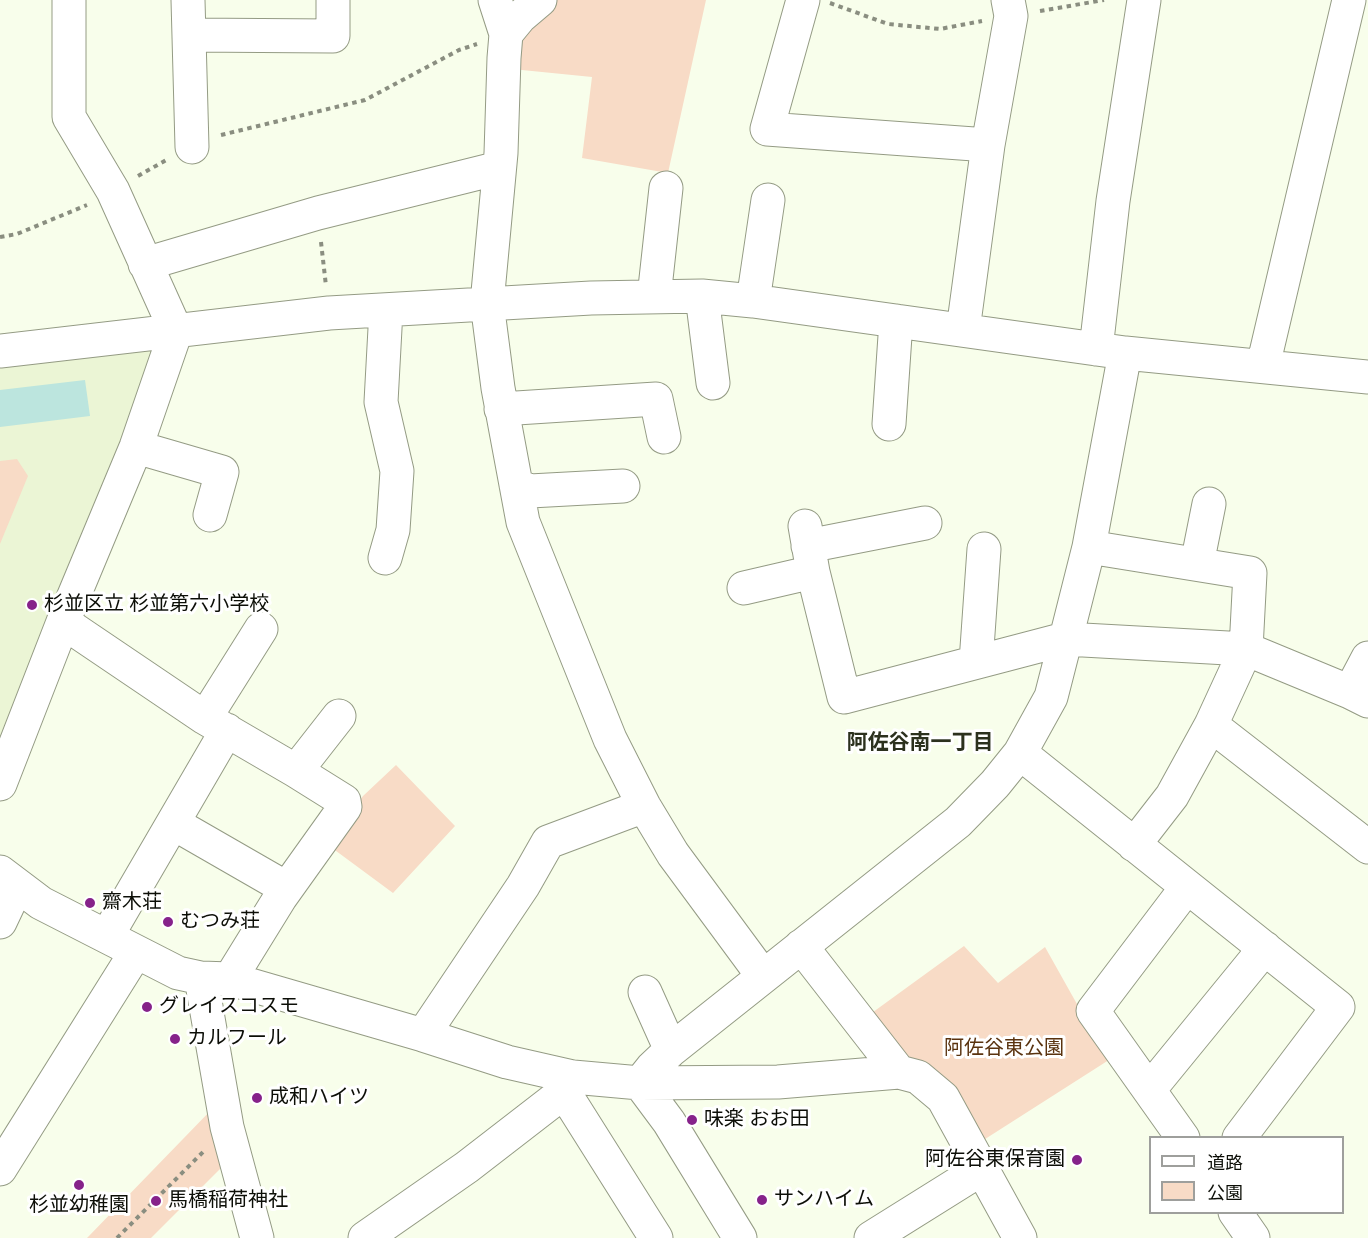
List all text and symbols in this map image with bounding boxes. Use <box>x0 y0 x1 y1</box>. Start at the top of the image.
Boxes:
place label: 杉並区立 杉並第六小学校 <box>44 593 269 617</box>
marker: 杉並区立 杉並第六小学校 <box>25 598 39 612</box>
district label: 阿佐谷南一丁目 <box>847 730 993 756</box>
place label: 齋木荘 <box>102 891 162 915</box>
marker: 齋木荘 <box>83 896 97 910</box>
place label: むつみ荘 <box>180 910 260 934</box>
marker: むつみ荘 <box>161 915 175 929</box>
place label: グレイスコスモ <box>159 995 299 1019</box>
marker: グレイスコスモ <box>140 1000 154 1014</box>
place label: カルフール <box>187 1027 287 1051</box>
marker: カルフール <box>168 1032 182 1046</box>
park label: 阿佐谷東公園 <box>944 1037 1064 1061</box>
place label: 成和ハイツ <box>269 1086 369 1110</box>
marker: 成和ハイツ <box>250 1091 264 1105</box>
place label: 味楽 おお田 <box>704 1108 809 1132</box>
marker: 味楽 おお田 <box>685 1113 699 1127</box>
legend <box>1149 1136 1344 1214</box>
place label: 阿佐谷東保育園 <box>925 1148 1065 1172</box>
text: 道路 <box>1207 1151 1243 1174</box>
marker: 阿佐谷東保育園 <box>1070 1153 1084 1167</box>
marker: 杉並幼稚園 <box>72 1178 86 1192</box>
text: 公園 <box>1207 1181 1243 1204</box>
place label: サンハイム <box>774 1188 874 1212</box>
place label: 馬橋稲荷神社 <box>168 1189 288 1213</box>
marker: サンハイム <box>755 1193 769 1207</box>
place label: 杉並幼稚園 <box>29 1194 129 1218</box>
marker: 馬橋稲荷神社 <box>149 1194 163 1208</box>

